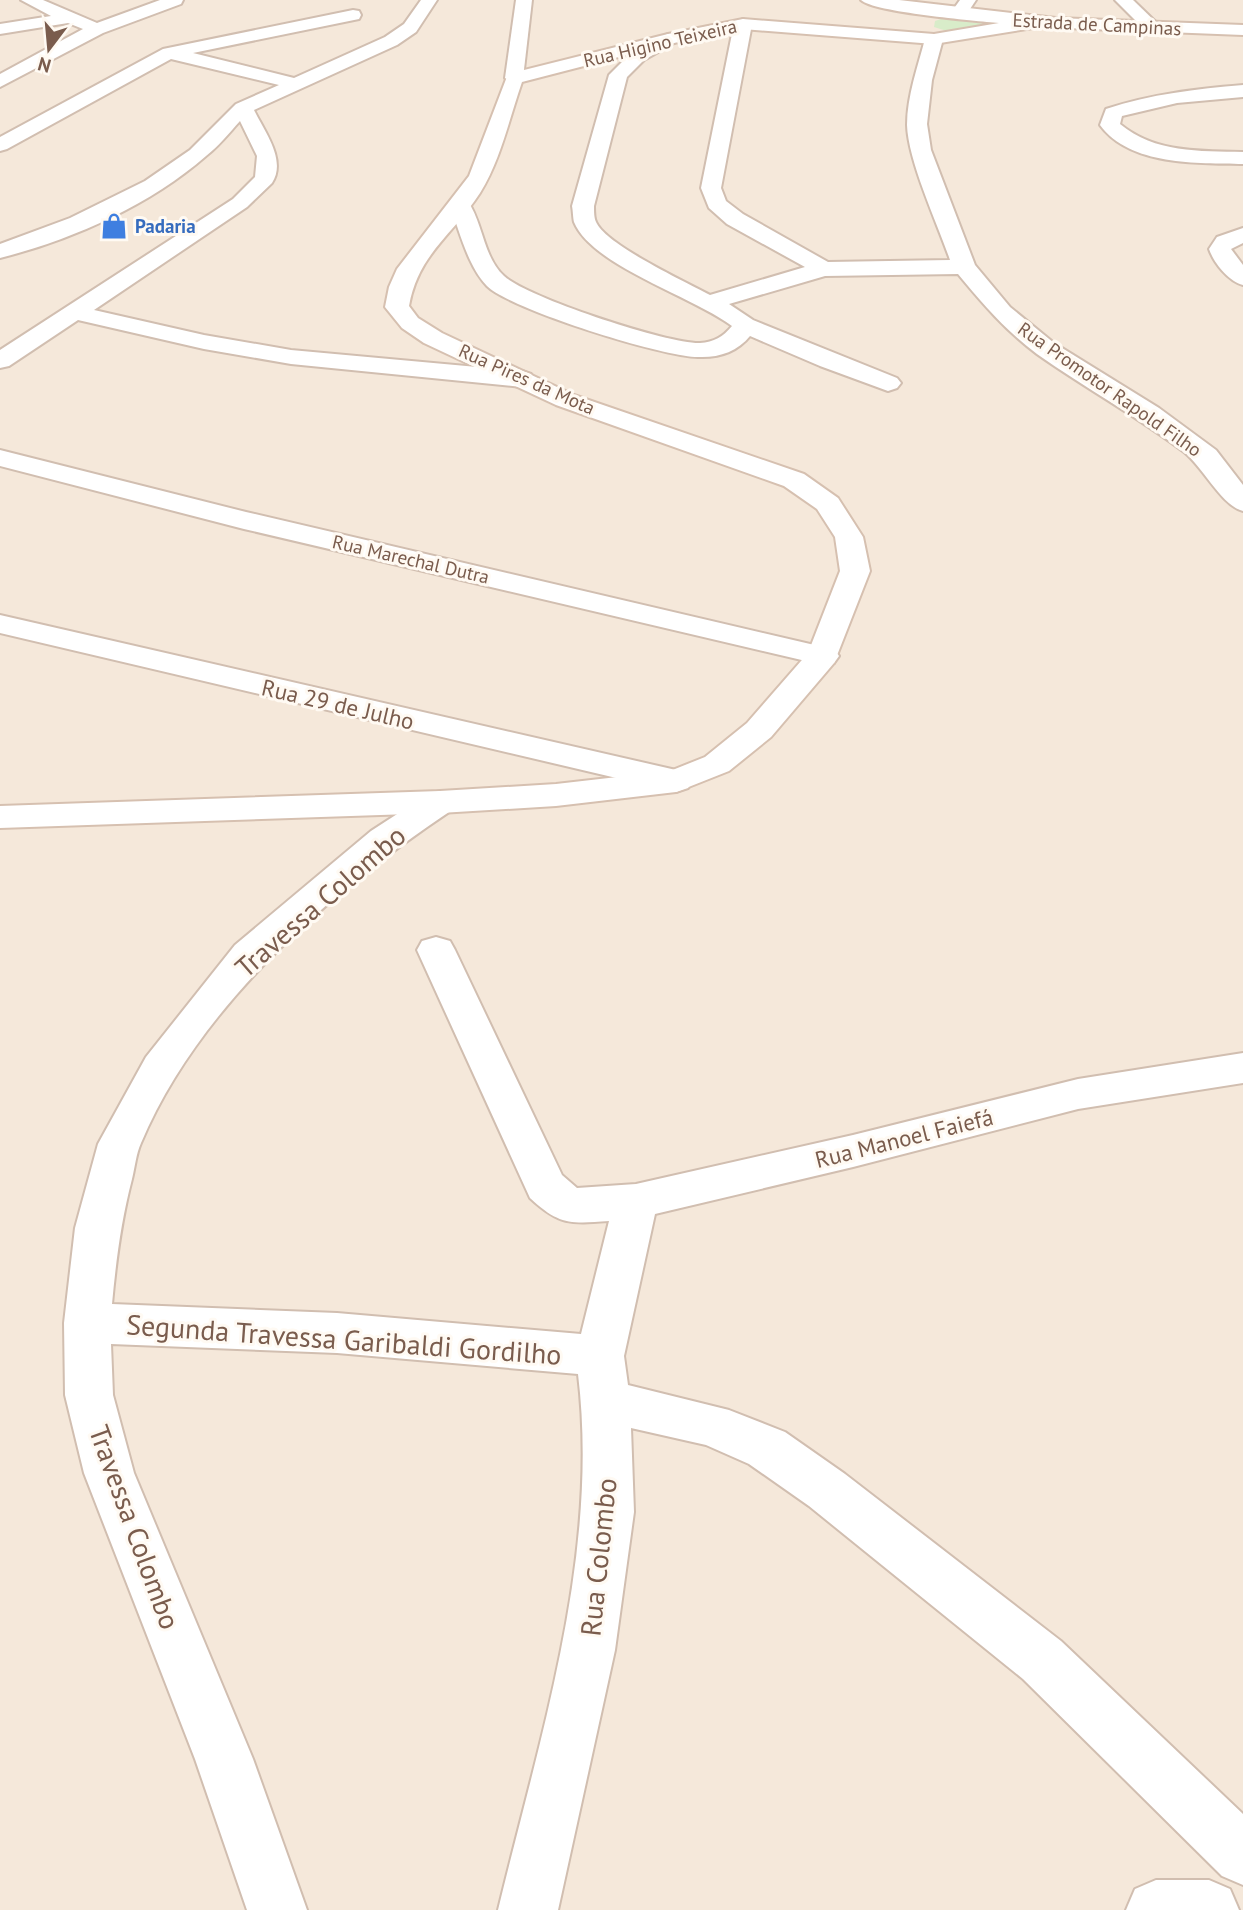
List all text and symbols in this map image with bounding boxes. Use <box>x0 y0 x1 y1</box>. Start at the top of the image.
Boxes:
street label: Estrada de Campinas <box>1012 8 1182 40</box>
north arrow <box>14 14 84 84</box>
street label: Rua Higino Teixeira <box>581 14 739 72</box>
text: N <box>35 52 54 79</box>
shop icon: Padaria <box>99 211 129 241</box>
place label: Padaria <box>135 214 196 238</box>
street label: Rua Promotor Rapold Filho <box>1013 316 1207 462</box>
street label: Rua Pires da Mota <box>455 338 599 420</box>
street label: Rua Marechal Dutra <box>330 529 492 589</box>
street label: Rua 29 de Julho <box>259 672 417 736</box>
street label: Travessa Colombo <box>227 817 413 985</box>
street label: Rua Manoel Faiefá <box>812 1102 996 1174</box>
street label: Segunda Travessa Garibaldi Gordilho <box>125 1305 563 1373</box>
street label: Travessa Colombo <box>81 1420 189 1634</box>
street label: Rua Colombo <box>571 1476 625 1638</box>

